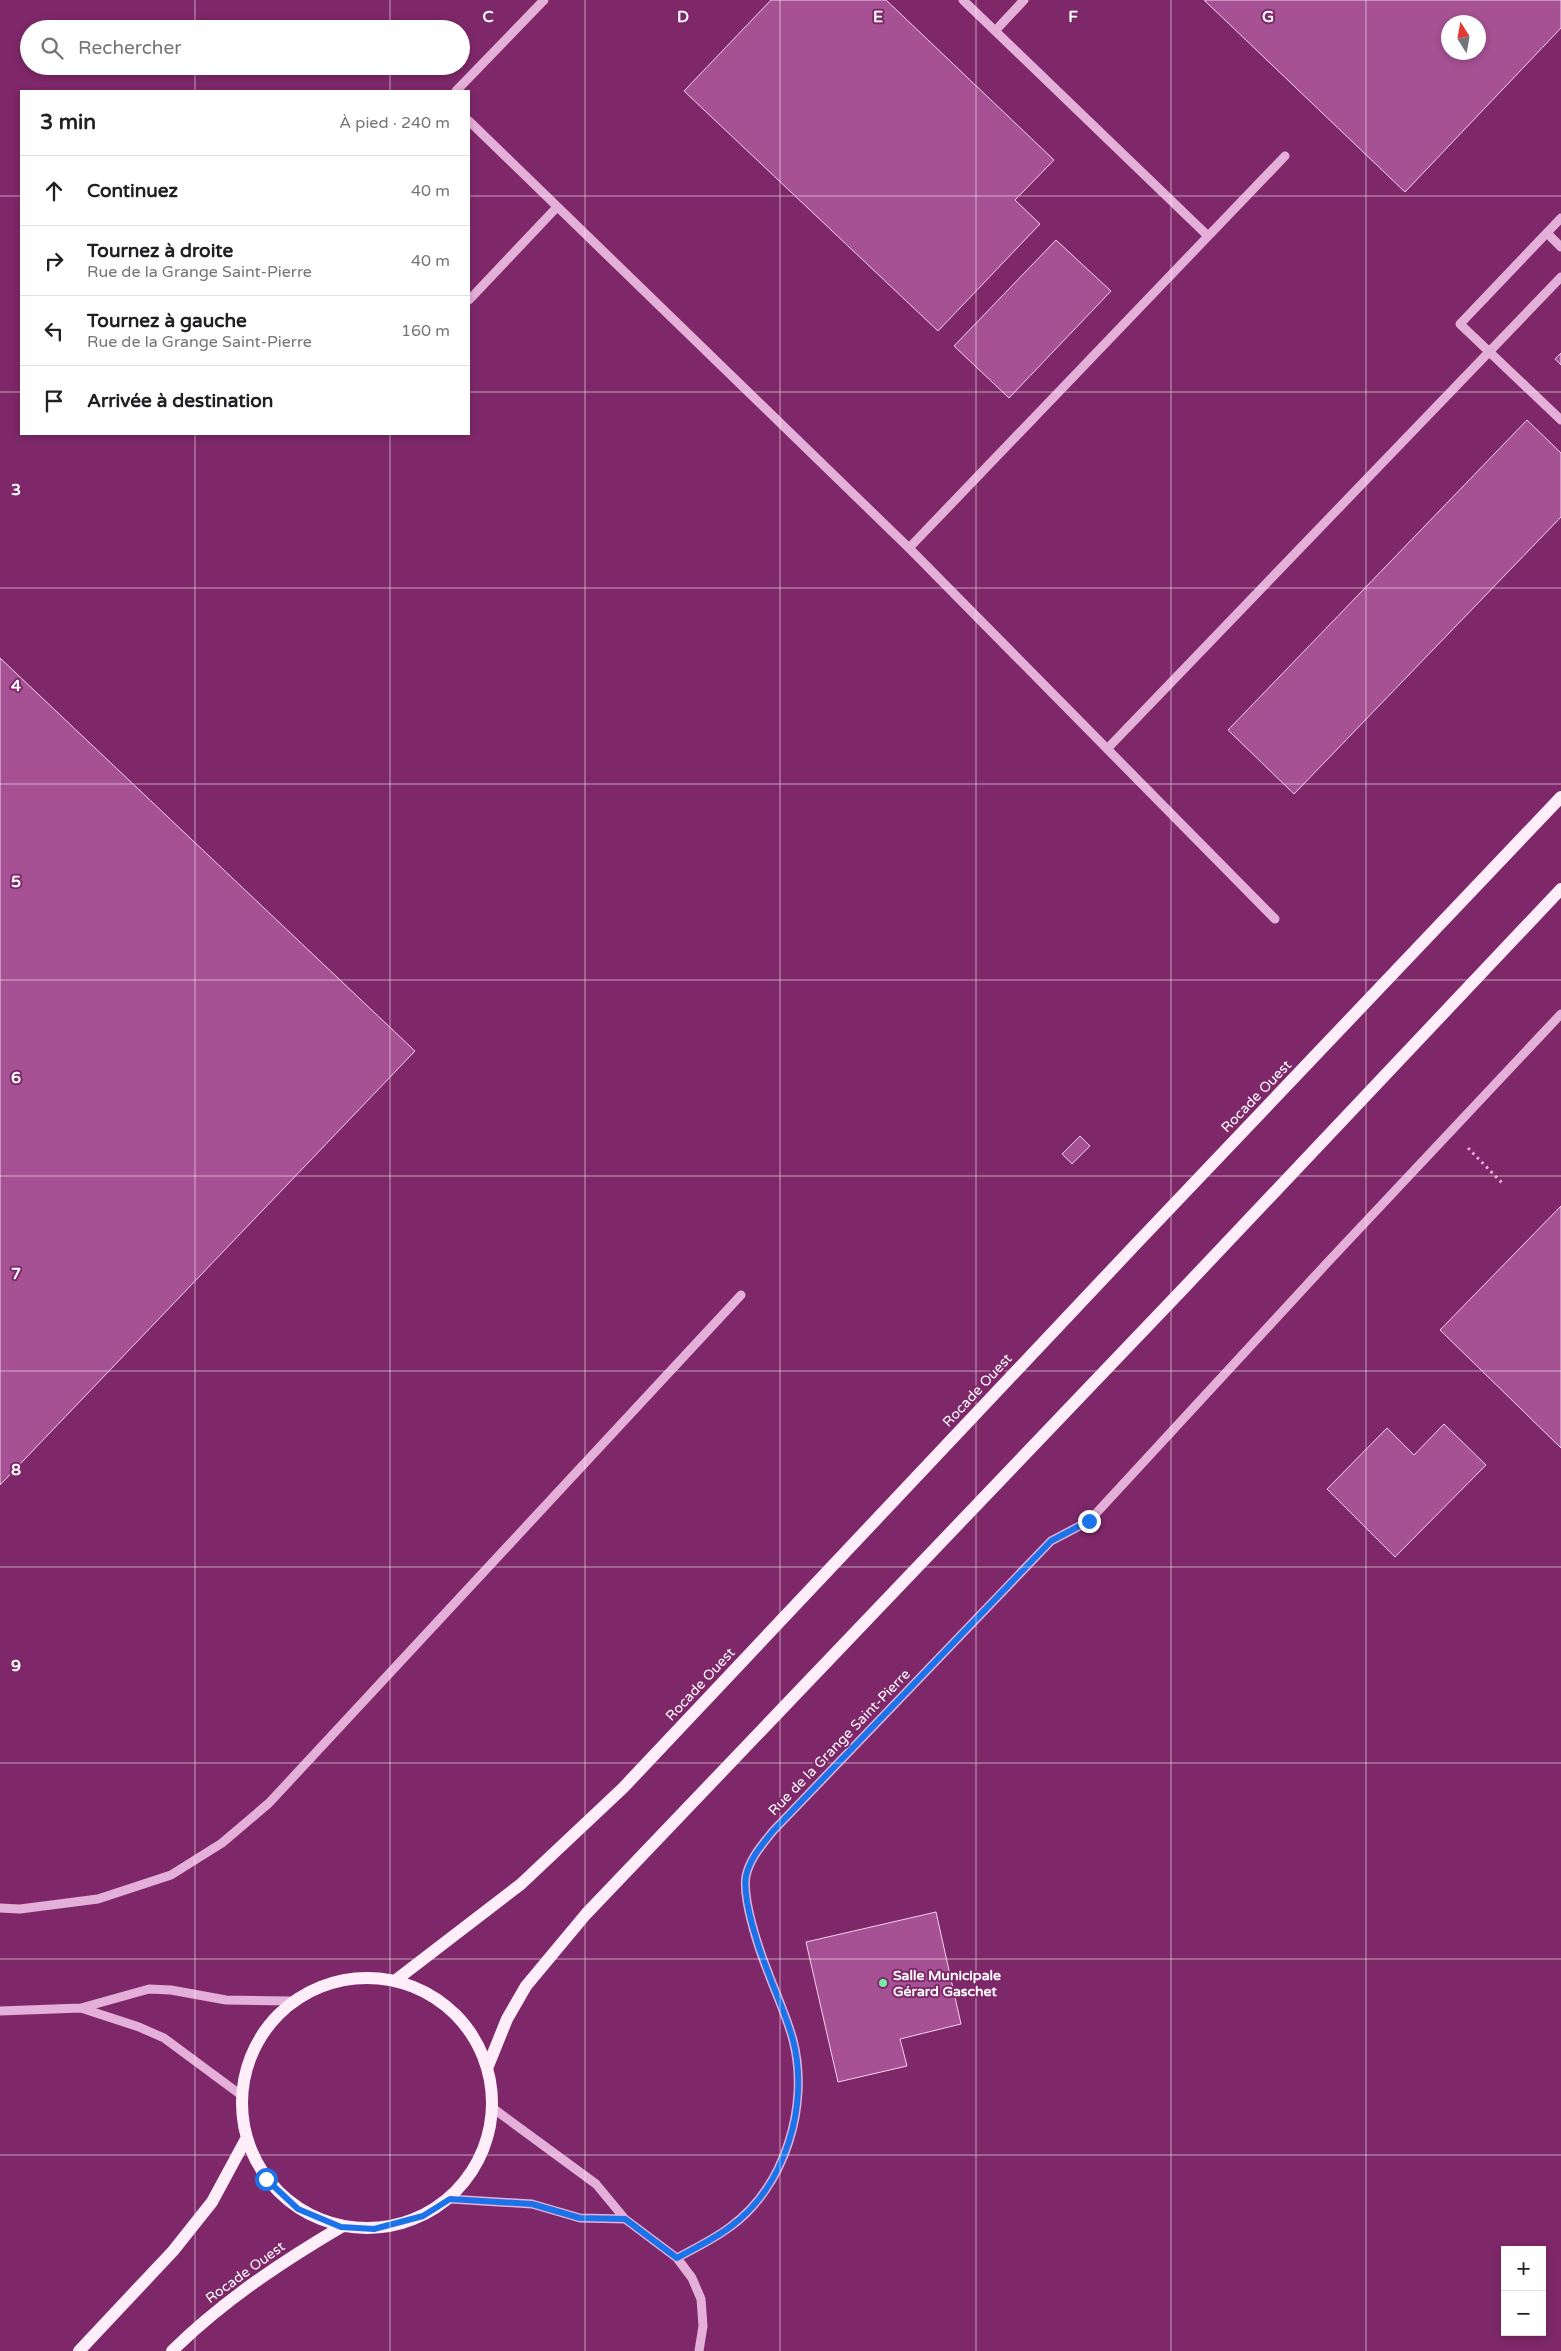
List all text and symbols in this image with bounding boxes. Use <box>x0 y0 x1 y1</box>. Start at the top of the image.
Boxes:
text: C <box>482 7 494 27</box>
text: D <box>677 7 689 27</box>
text: E <box>873 7 883 27</box>
text: F <box>1068 7 1078 27</box>
text: G <box>1262 7 1274 27</box>
north arrow <box>1441 15 1486 60</box>
search box <box>20 20 470 75</box>
icon: search <box>38 34 66 62</box>
text: Rechercher <box>78 37 181 59</box>
text: 3 min <box>40 110 96 135</box>
text: À pied · 240 m <box>339 113 450 133</box>
icon: ahead <box>40 177 68 205</box>
text: Continuez <box>87 180 178 202</box>
text: 40 m <box>411 181 450 201</box>
text: Tournez à droite <box>87 240 233 262</box>
icon: right <box>40 247 68 275</box>
text: 40 m <box>411 251 450 271</box>
text: Rue de la Grange Saint-Pierre <box>87 262 312 282</box>
text: Tournez à gauche <box>87 310 247 332</box>
icon: left <box>40 317 68 345</box>
text: 160 m <box>401 321 450 341</box>
text: Rue de la Grange Saint-Pierre <box>87 332 312 352</box>
icon: arrive <box>40 387 68 415</box>
text: Arrivée à destination <box>87 390 273 412</box>
text: 3 <box>11 480 21 500</box>
text: 4 <box>11 676 21 696</box>
text: 5 <box>11 872 21 892</box>
street label: Rocade Ouest <box>1218 1056 1296 1136</box>
text: 6 <box>11 1068 21 1088</box>
text: 7 <box>11 1264 21 1284</box>
street label: Rocade Ouest <box>939 1350 1016 1430</box>
text: 8 <box>11 1460 21 1480</box>
route end <box>1078 1510 1101 1533</box>
street label: Rocade Ouest <box>662 1644 739 1724</box>
text: 9 <box>11 1656 21 1676</box>
street label: Rue de la Grange Saint-Pierre <box>765 1666 914 1819</box>
place label: Salle Municipale Gérard Gaschet <box>893 1967 1001 2000</box>
marker: Salle Municipale Gérard Gaschet <box>877 1977 889 1989</box>
route start <box>255 2168 278 2191</box>
street label: Rocade Ouest <box>202 2238 289 2307</box>
map controls <box>1501 2246 1546 2336</box>
button: + <box>1501 2246 1546 2291</box>
button: − <box>1501 2291 1546 2336</box>

